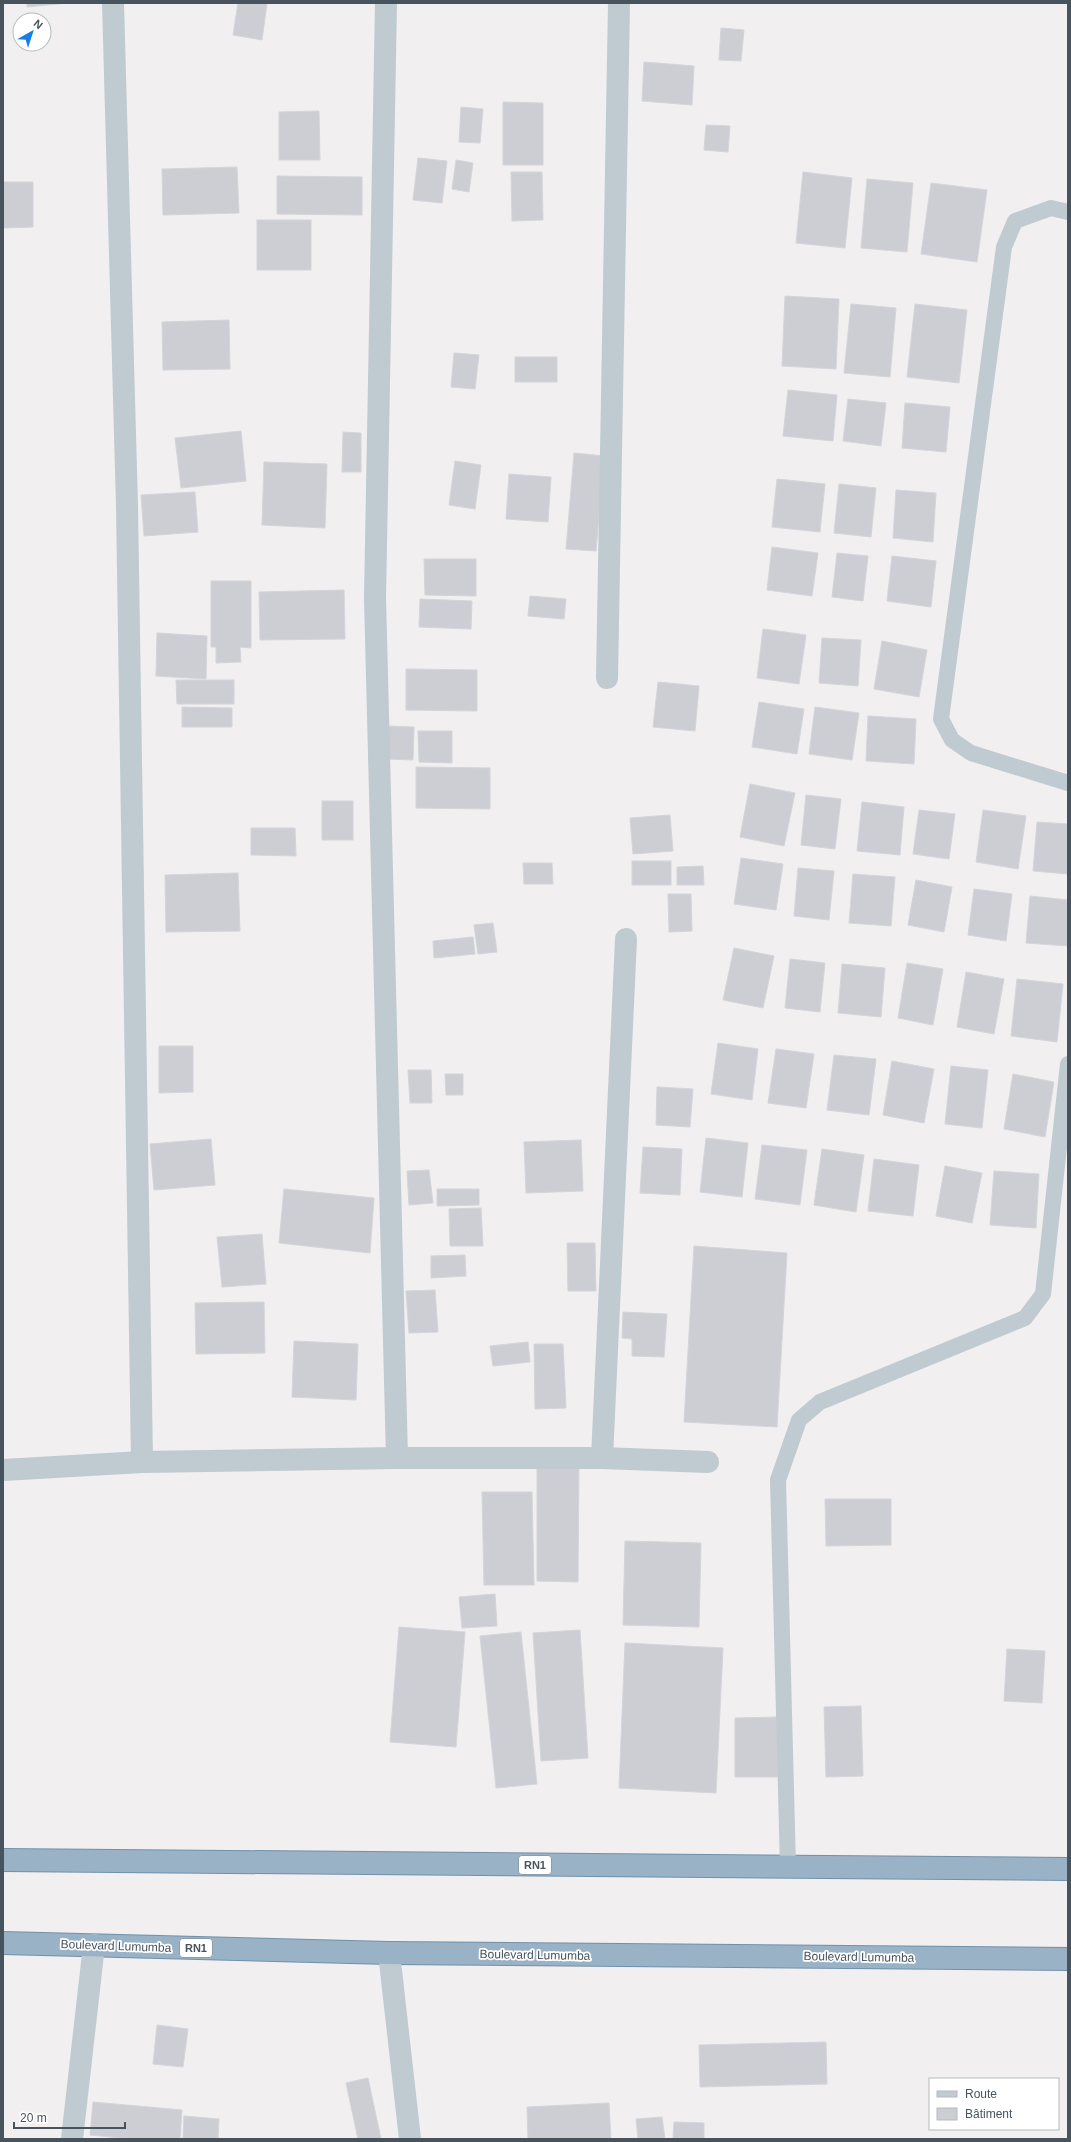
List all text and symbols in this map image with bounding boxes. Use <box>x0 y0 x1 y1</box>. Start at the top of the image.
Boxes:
north arrow <box>12 12 52 52</box>
text: N <box>31 17 45 31</box>
road number: RN1 <box>519 1856 551 1874</box>
street label: Boulevard Lumumba <box>60 1937 172 1955</box>
road number: RN1 <box>180 1939 212 1957</box>
street label: Boulevard Lumumba <box>480 1947 591 1963</box>
street label: Boulevard Lumumba <box>804 1949 915 1965</box>
legend <box>929 2078 1059 2130</box>
text: Route <box>965 2087 997 2101</box>
scale bar <box>14 2104 125 2130</box>
text: Bâtiment <box>965 2107 1013 2121</box>
text: 20 m <box>20 2111 47 2125</box>

